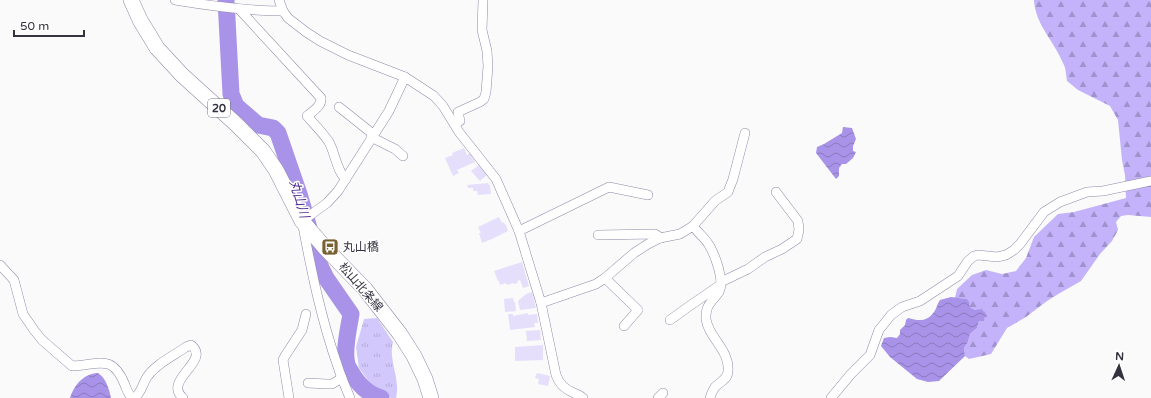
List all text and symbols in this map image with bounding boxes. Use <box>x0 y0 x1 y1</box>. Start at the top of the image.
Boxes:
scale bar <box>14 12 84 38</box>
text: 50 m <box>20 19 49 33</box>
road number: 20 <box>208 99 230 117</box>
water label: 丸山川 <box>286 178 313 222</box>
bus stop icon: 丸山橋 <box>320 237 340 257</box>
place label: 丸山橋 <box>343 240 379 254</box>
street label: 松山北条線 <box>336 260 386 314</box>
north arrow <box>1099 346 1139 386</box>
text: N <box>1115 350 1124 363</box>

